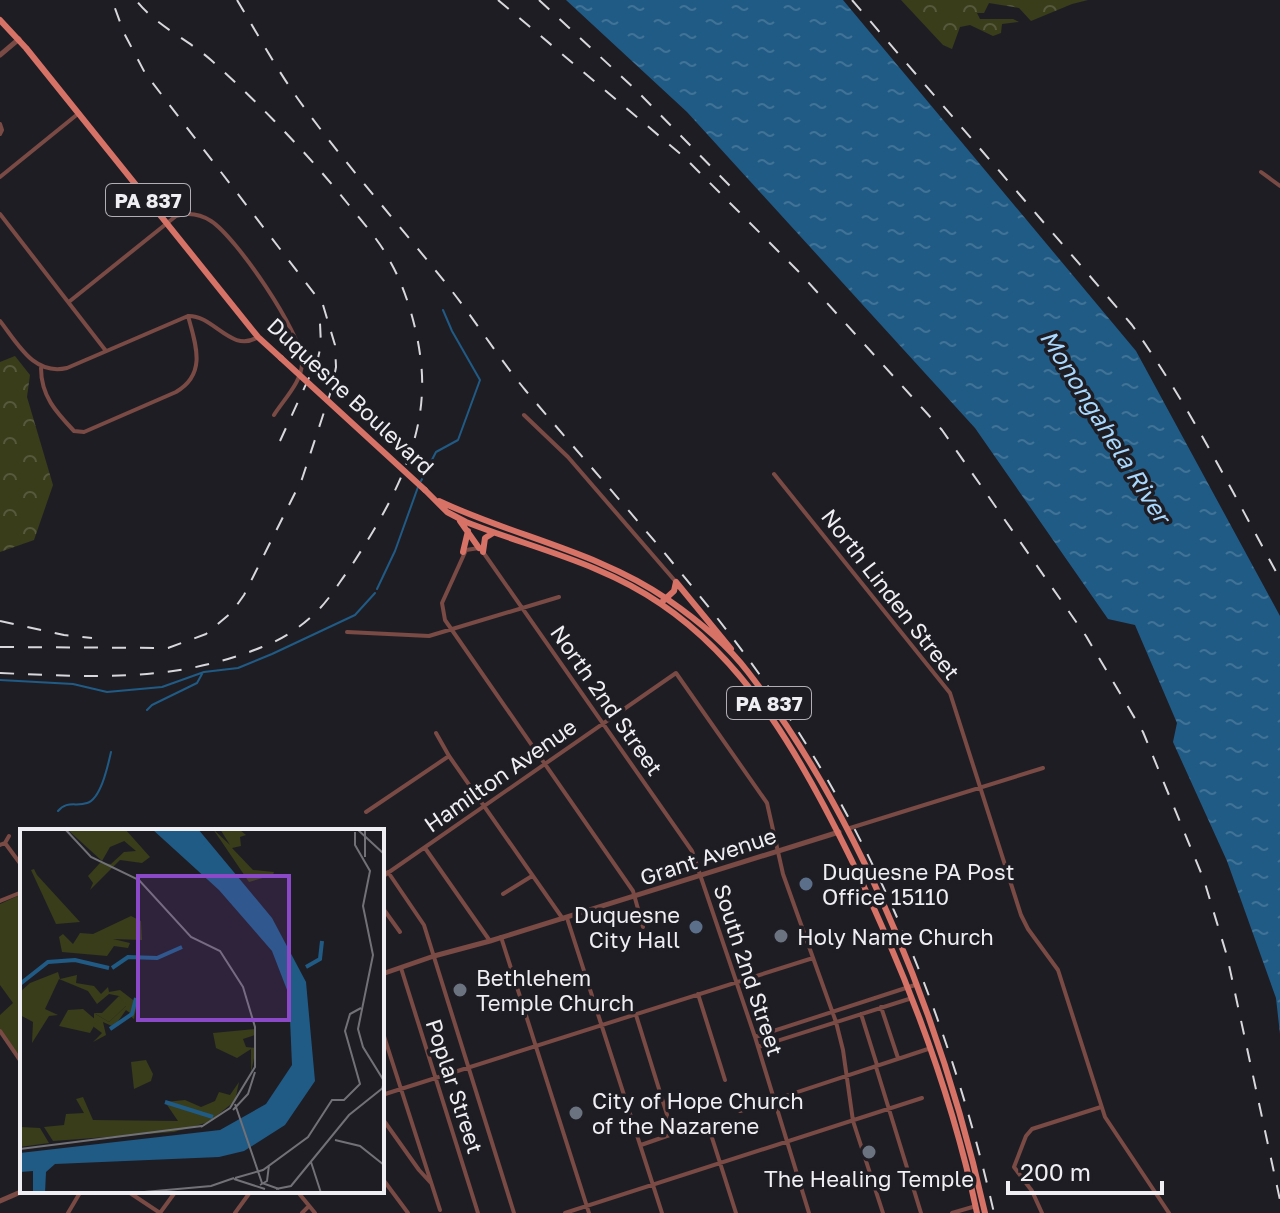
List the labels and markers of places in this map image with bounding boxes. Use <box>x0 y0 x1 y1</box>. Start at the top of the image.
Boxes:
place label: Duquesne PA Post Office 15110 <box>822 858 1015 910</box>
marker: Duquesne PA Post Office 15110 <box>797 875 815 893</box>
place label: Duquesne City Hall <box>574 901 680 953</box>
marker: Duquesne City Hall <box>687 918 705 936</box>
place label: Holy Name Church <box>797 923 994 950</box>
marker: Holy Name Church <box>772 927 790 945</box>
place label: Bethlehem Temple Church <box>476 964 634 1016</box>
marker: Bethlehem Temple Church <box>451 981 469 999</box>
place label: City of Hope Church of the Nazarene <box>592 1087 804 1139</box>
marker: City of Hope Church of the Nazarene <box>567 1104 585 1122</box>
marker: The Healing Temple <box>860 1143 878 1161</box>
place label: The Healing Temple <box>764 1165 974 1192</box>

